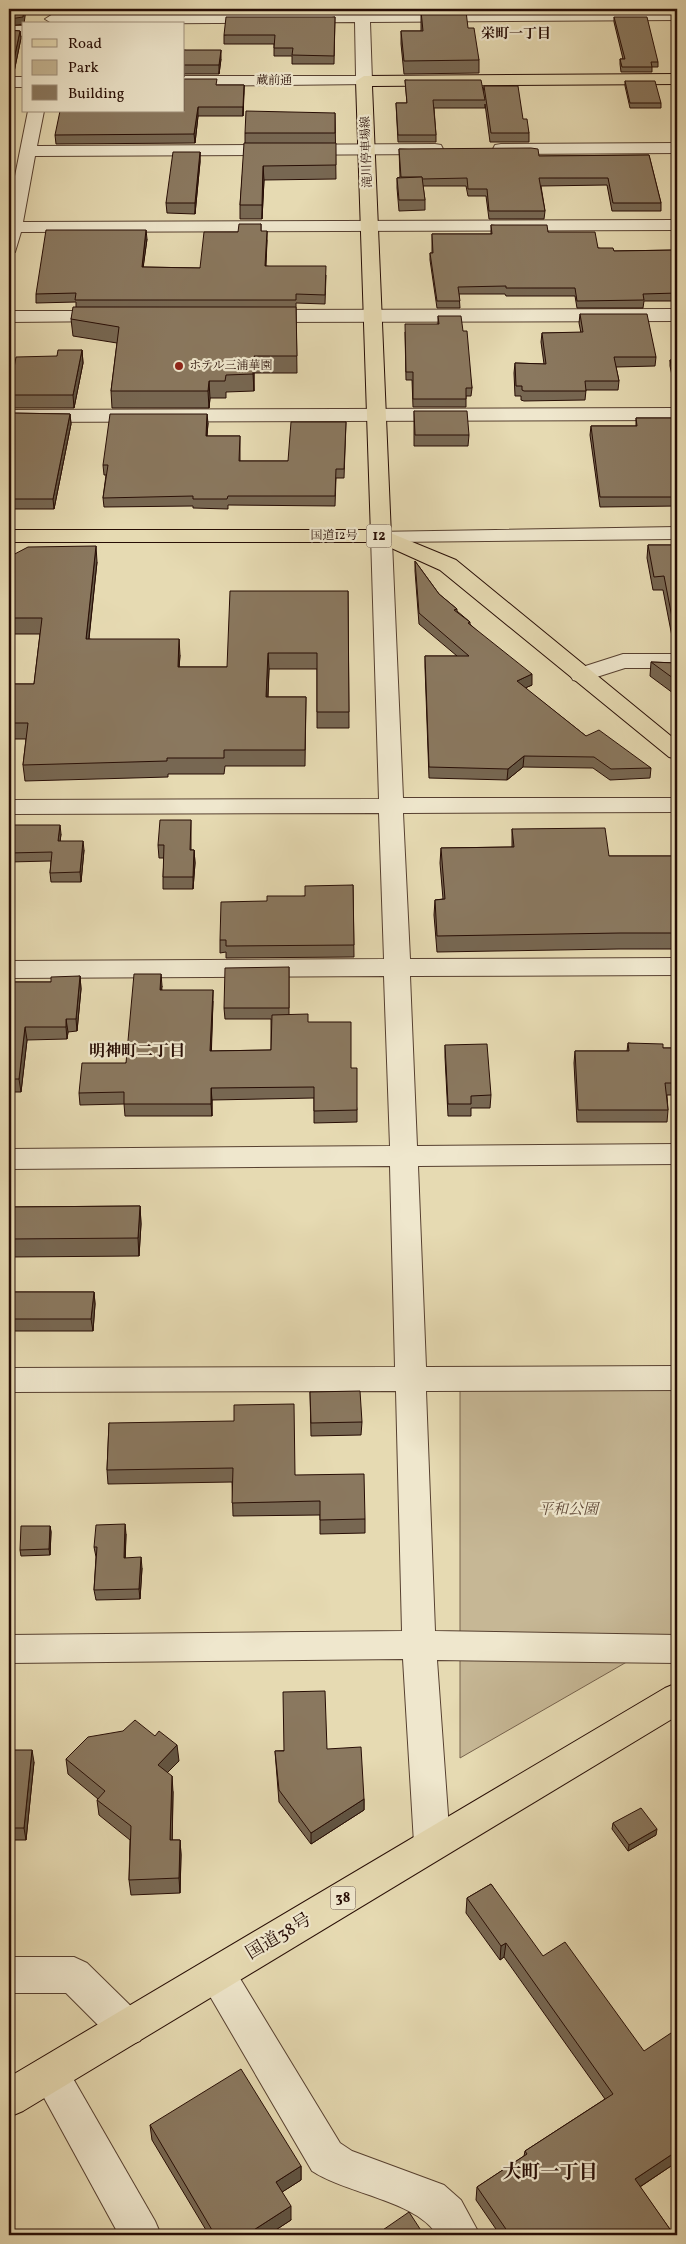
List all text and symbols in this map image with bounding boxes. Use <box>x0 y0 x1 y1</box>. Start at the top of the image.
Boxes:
legend <box>22 22 185 112</box>
district label: 栄町一丁目 <box>481 25 551 44</box>
text: Road <box>68 34 102 55</box>
text: Park <box>68 58 99 79</box>
street label: 蔵前通 <box>256 73 292 89</box>
text: Building <box>68 84 125 105</box>
street label: 滝川停車場線 <box>358 116 376 188</box>
place label: ホテル三浦華園 <box>189 358 272 374</box>
marker: ホテル三浦華園 <box>173 360 185 372</box>
road number: 12 <box>366 524 392 548</box>
street label: 国道12号 <box>310 528 358 544</box>
district label: 明神町二丁目 <box>89 1041 185 1063</box>
park label: 平和公園 <box>538 1500 601 1521</box>
road number: 38 <box>330 1886 356 1910</box>
street label: 国道38号 <box>242 1908 316 1966</box>
district label: 大町一丁目 <box>502 2160 598 2186</box>

